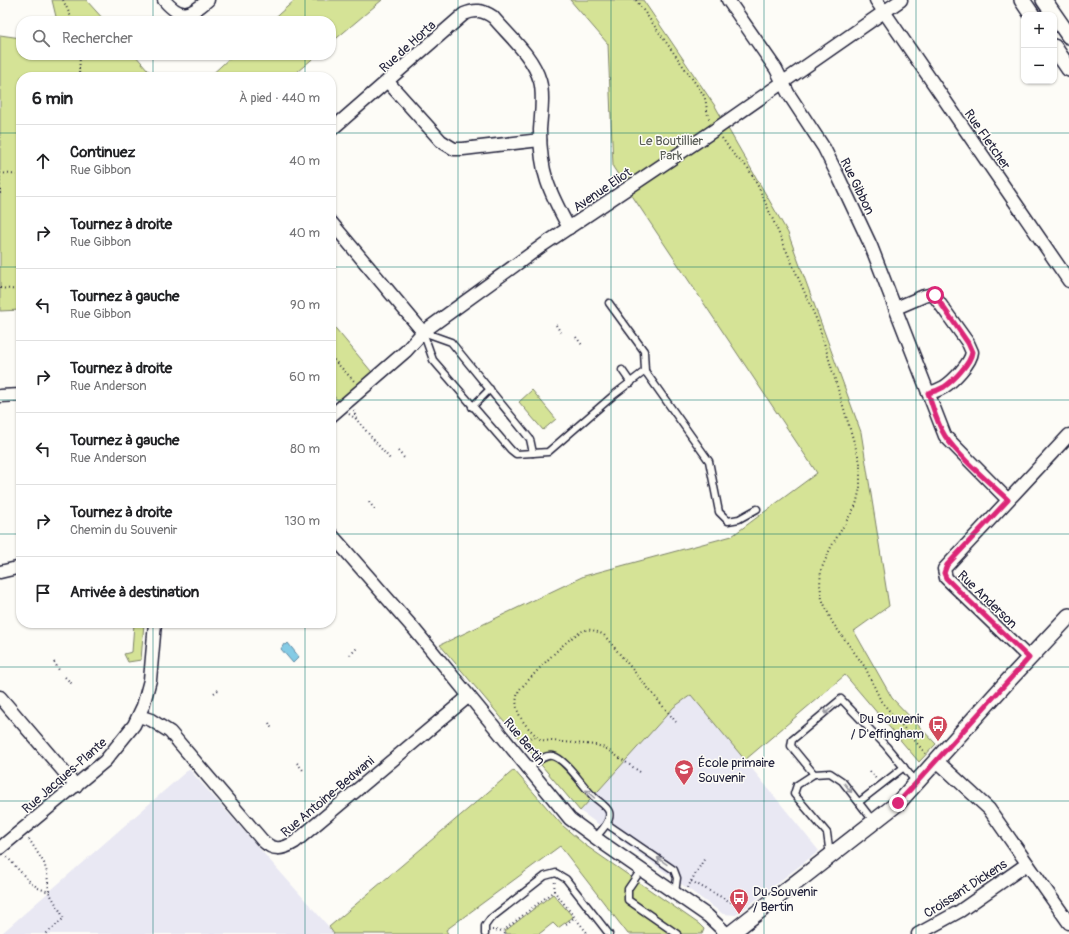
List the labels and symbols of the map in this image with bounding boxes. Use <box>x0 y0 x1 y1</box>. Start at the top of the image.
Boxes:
street label: Rue de Horta <box>376 17 439 76</box>
street label: Rue Fletcher <box>961 106 1014 173</box>
park label: Le Boutillier Park <box>639 133 704 164</box>
street label: Rue Gibbon <box>836 155 878 217</box>
street label: Avenue Eliot <box>570 164 636 215</box>
route start <box>926 286 944 304</box>
street label: Rue Anderson <box>954 567 1020 632</box>
one-way arrow <box>823 705 834 714</box>
place label: Du Souvenir / D'effingham <box>851 711 924 742</box>
bus stop icon: Du Souvenir / D'effingham <box>927 714 949 742</box>
street label: Rue Bertin <box>500 715 549 768</box>
street label: Rue Jacques-Plante <box>19 734 111 817</box>
street label: Rue Antoine-Bedwani <box>278 753 378 840</box>
place label: École primaire Souvenir <box>698 755 775 786</box>
school or university icon: École primaire Souvenir <box>673 758 695 786</box>
one-way arrow <box>844 782 852 793</box>
one-way arrow <box>585 789 595 798</box>
route end <box>889 794 907 812</box>
street label: Croissant Dickens <box>921 856 1010 922</box>
one-way arrow <box>657 857 668 865</box>
place label: Du Souvenir / Bertin <box>753 884 818 915</box>
bus stop icon: Du Souvenir / Bertin <box>728 887 750 915</box>

